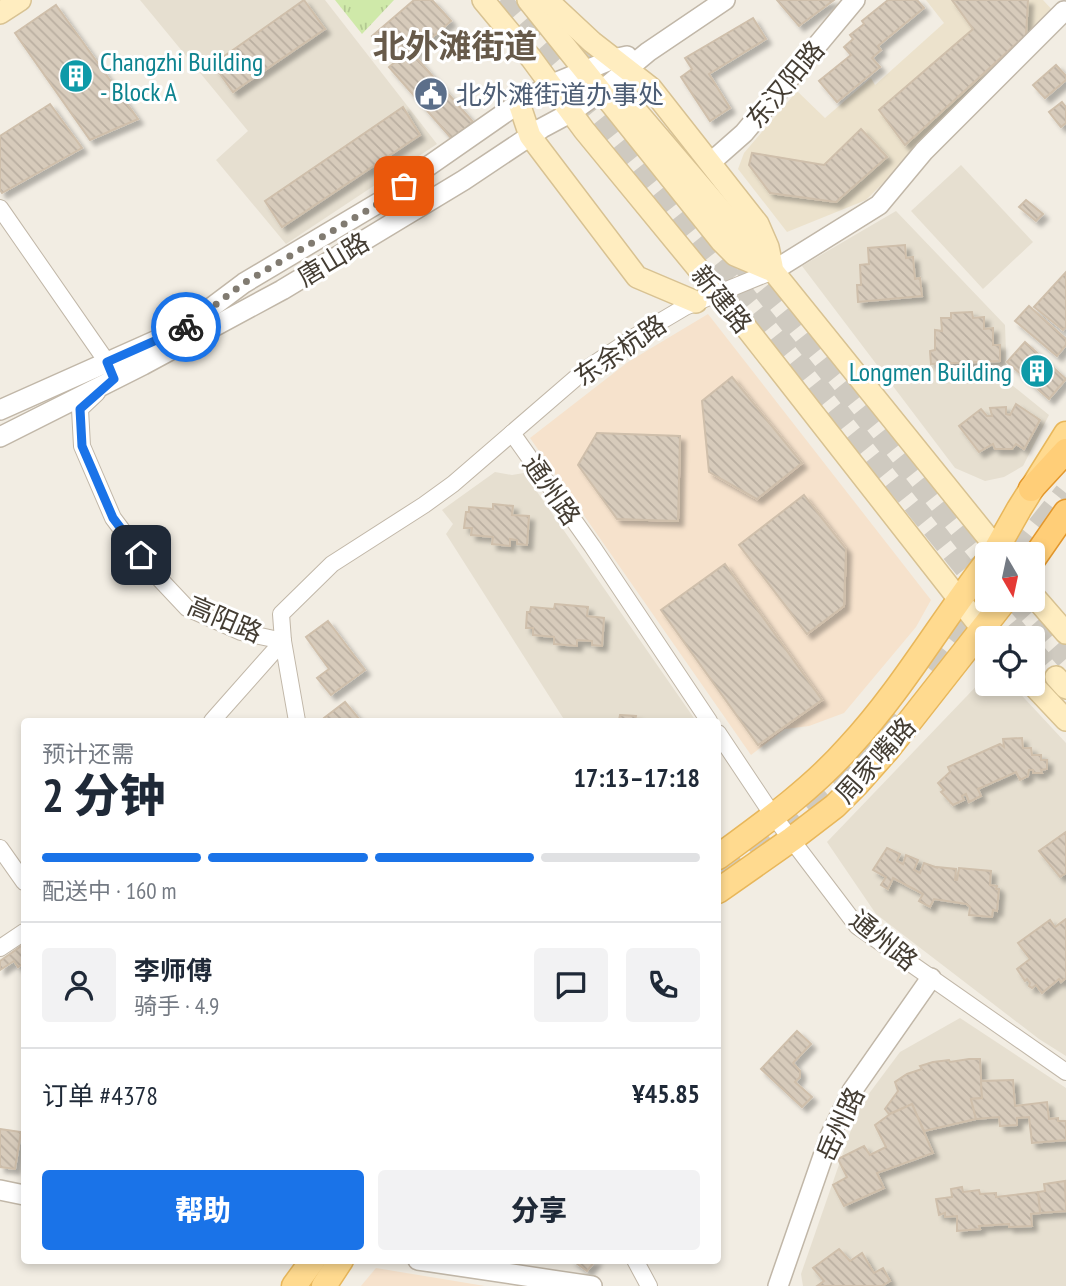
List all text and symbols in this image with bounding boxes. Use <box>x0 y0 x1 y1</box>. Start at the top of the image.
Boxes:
district label: 北外滩街道 <box>373 24 538 67</box>
street label: 东汉阳路 <box>739 34 831 134</box>
place label: Changzhi Building - Block A <box>100 45 263 108</box>
building icon: Changzhi Building - Block A <box>57 57 95 95</box>
public building icon: 北外滩街道办事处 <box>412 75 450 113</box>
place label: 北外滩街道办事处 <box>456 78 664 111</box>
pin <box>374 156 434 216</box>
icon: bag <box>385 167 423 205</box>
street label: 唐山路 <box>291 225 375 293</box>
street label: 新建路 <box>685 258 759 340</box>
courier <box>151 292 221 362</box>
street label: 东余杭路 <box>568 307 672 393</box>
icon: bike <box>167 308 205 346</box>
building icon: Longmen Building <box>1018 352 1056 390</box>
place label: Longmen Building <box>849 355 1012 388</box>
street label: 通州路 <box>516 449 588 531</box>
pin <box>111 525 171 585</box>
icon: home <box>122 536 160 574</box>
north arrow <box>975 542 1045 612</box>
map controls <box>975 542 1045 696</box>
street label: 高阳路 <box>183 589 267 649</box>
button: locate <box>975 626 1045 696</box>
street label: 周家嘴路 <box>828 710 922 810</box>
text: 预计还需 <box>42 739 134 768</box>
text: 17:13–17:18 <box>573 761 700 794</box>
text: 2 分钟 <box>42 765 165 825</box>
text: 配送中 · 160 m <box>42 876 177 905</box>
street label: 通州路 <box>843 903 925 977</box>
button: person <box>42 948 116 1022</box>
button: chat <box>534 948 608 1022</box>
button: phone <box>626 948 700 1022</box>
text: 李师傅 <box>134 954 212 987</box>
text: 骑手 · 4.9 <box>134 991 219 1020</box>
text: ¥45.85 <box>632 1077 700 1110</box>
text: 订单 #4378 <box>42 1079 158 1112</box>
street label: 岳州路 <box>809 1082 871 1166</box>
button: 帮助 <box>42 1170 364 1250</box>
button: 分享 <box>378 1170 700 1250</box>

